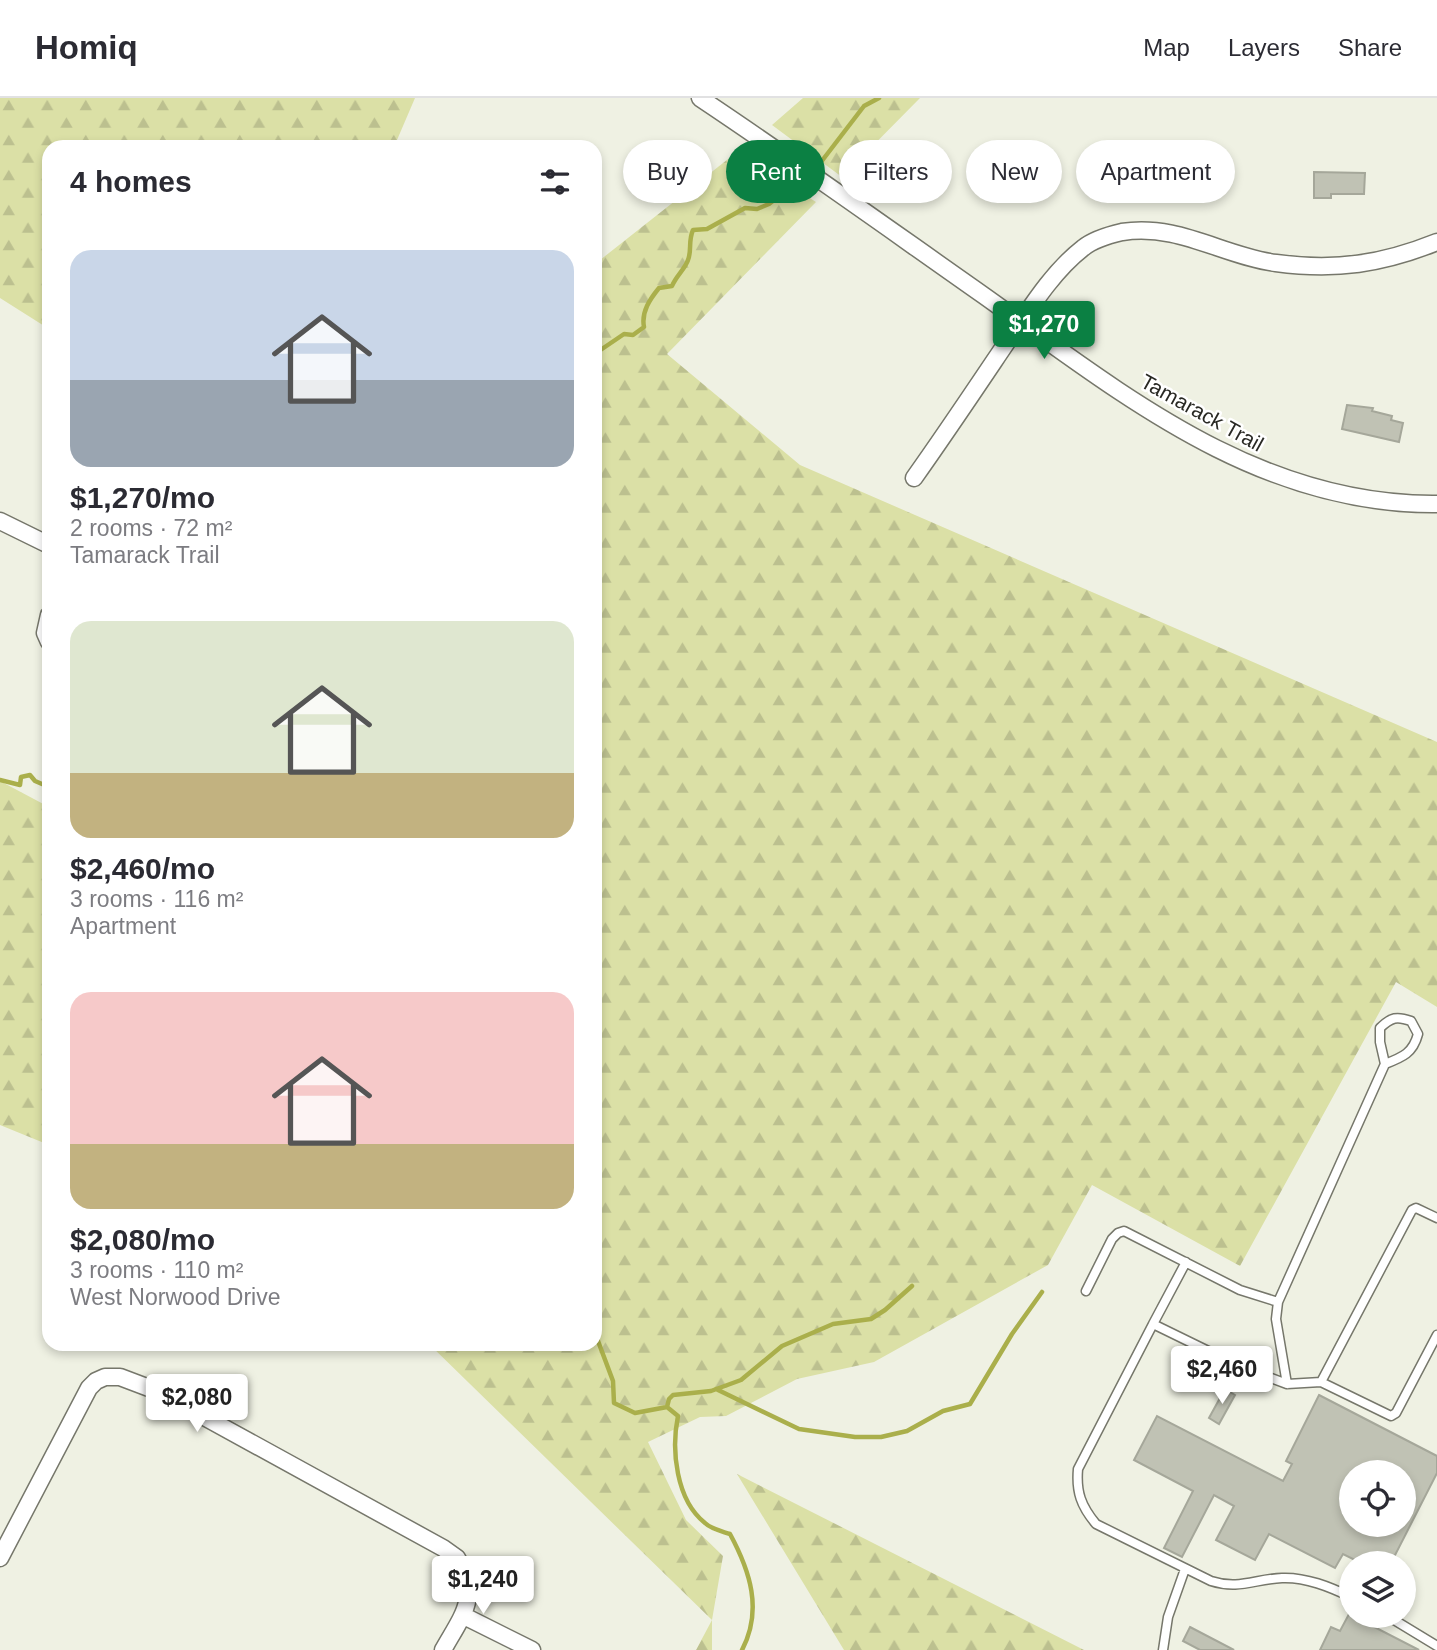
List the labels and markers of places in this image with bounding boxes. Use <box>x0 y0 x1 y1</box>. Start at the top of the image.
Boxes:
pin: $1,270 <box>987 302 1101 361</box>
pin: $2,460 <box>1165 1346 1279 1406</box>
pin: $2,080 <box>140 1374 254 1434</box>
pin: $1,240 <box>426 1556 540 1616</box>

